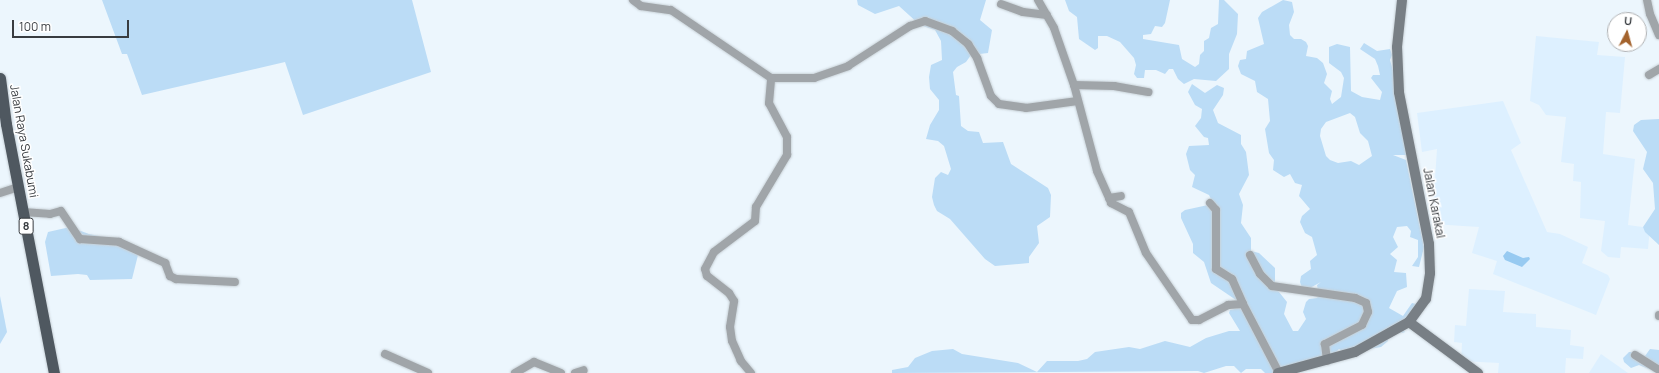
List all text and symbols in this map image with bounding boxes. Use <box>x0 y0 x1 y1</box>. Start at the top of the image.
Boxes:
scale bar <box>14 12 131 38</box>
north arrow <box>1607 12 1647 52</box>
text: U <box>1623 13 1633 28</box>
text: 100 m <box>19 18 51 35</box>
street label: Jalan Raya Sukabumi <box>7 83 41 199</box>
street label: Jalan Karakal <box>1420 167 1448 239</box>
road number: 8 <box>18 217 34 235</box>

